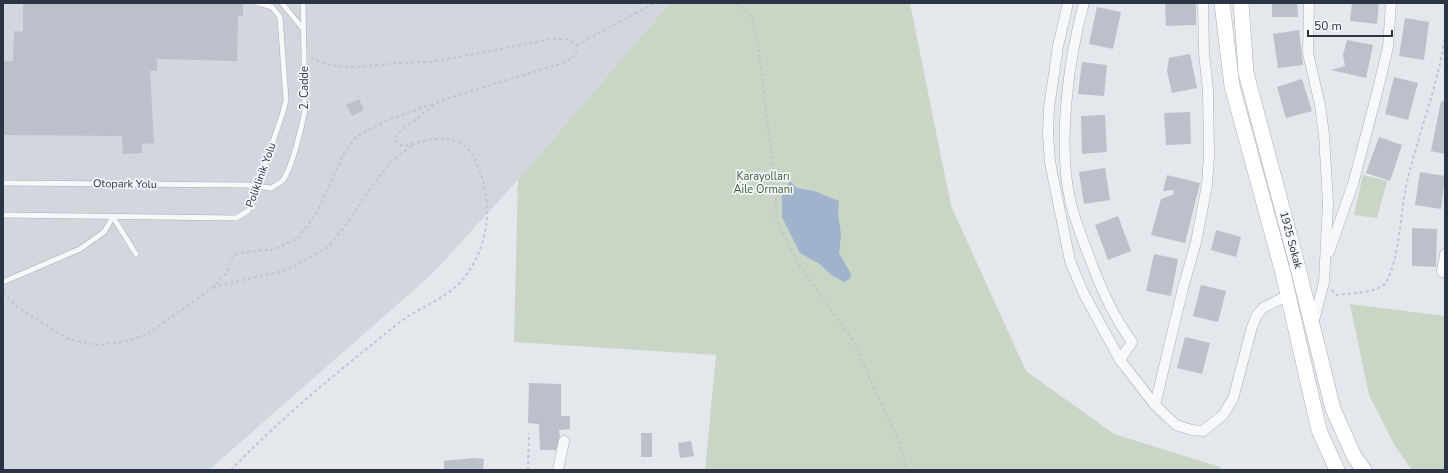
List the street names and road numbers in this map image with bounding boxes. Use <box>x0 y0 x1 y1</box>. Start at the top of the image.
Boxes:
street label: 2. Cadde <box>297 66 312 110</box>
street label: Poliklinik Yolu <box>242 140 280 210</box>
street label: Otopark Yolu <box>93 176 157 192</box>
street label: 1925 Sokak <box>1276 210 1306 271</box>

